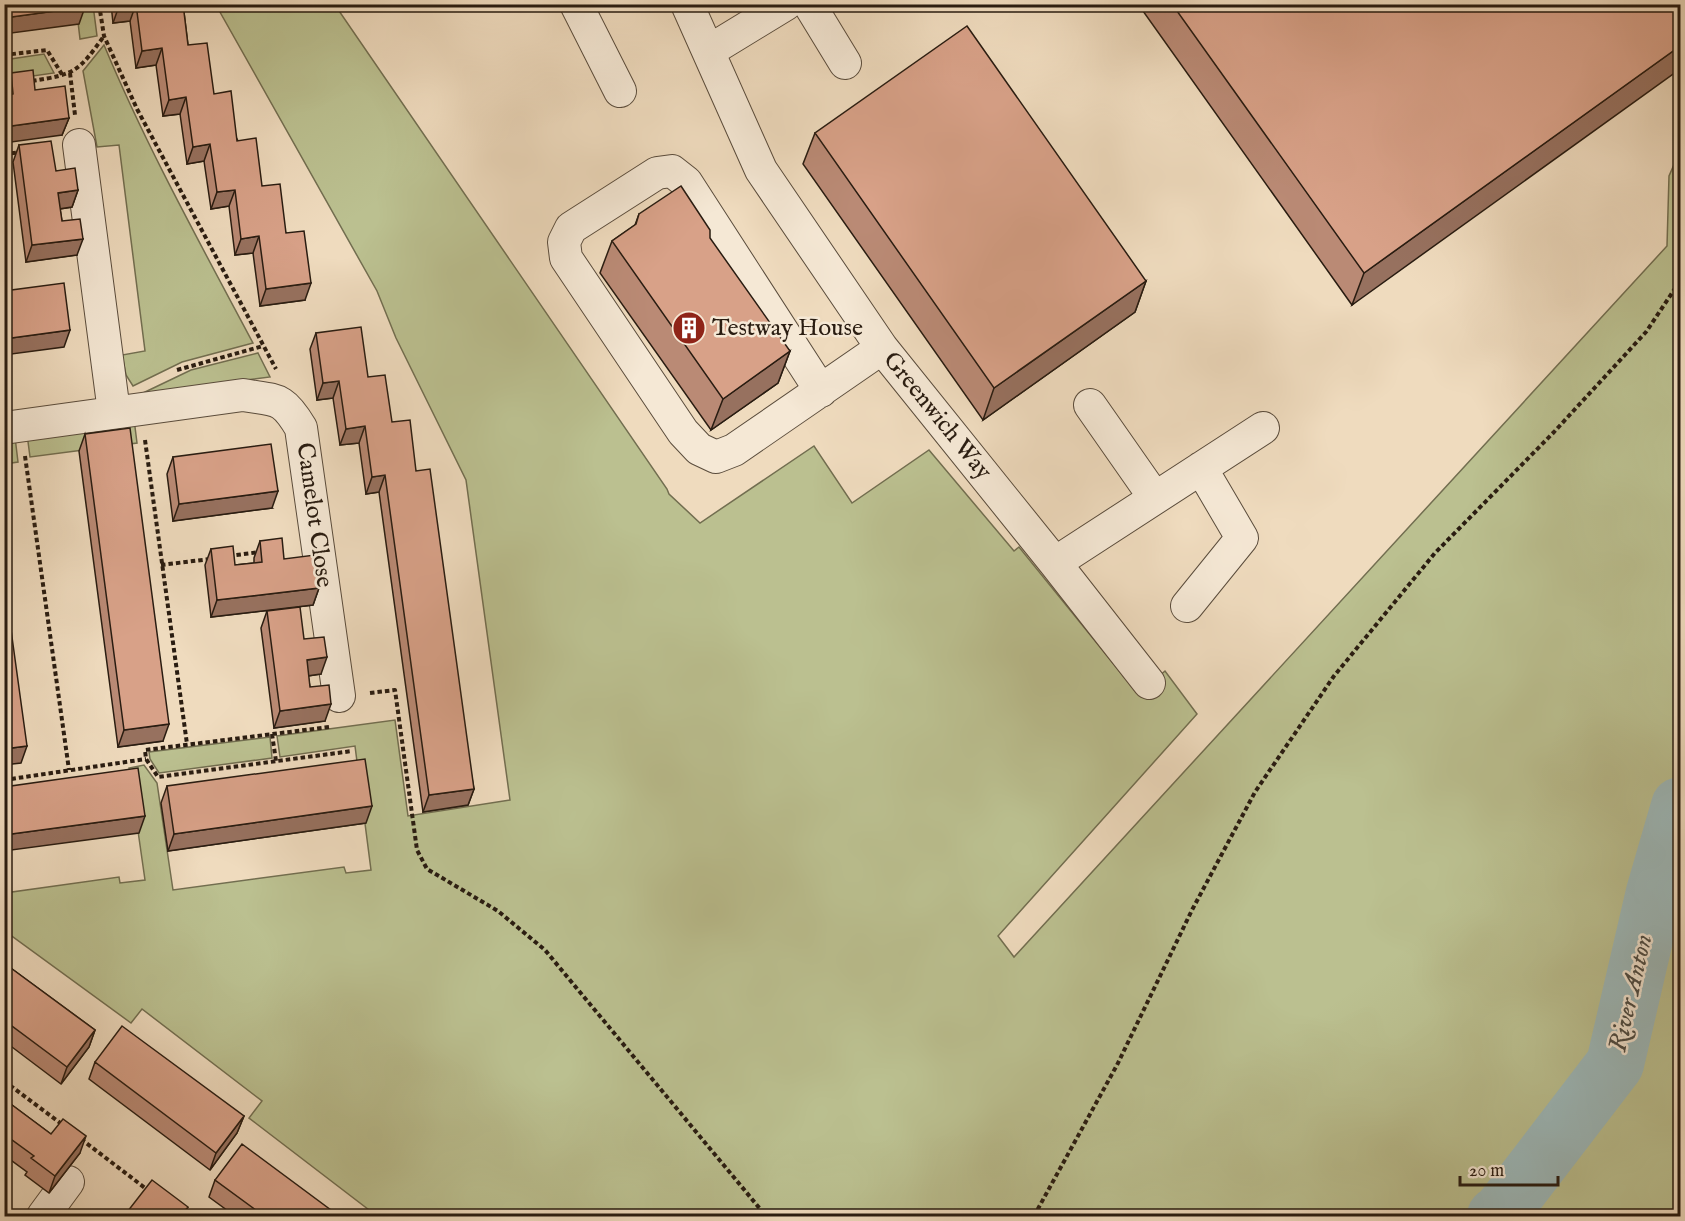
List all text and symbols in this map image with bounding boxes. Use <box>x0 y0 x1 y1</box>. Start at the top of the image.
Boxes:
building icon: Testway House <box>671 310 707 346</box>
place label: Testway House <box>712 313 863 344</box>
street label: Greenwich Way <box>876 346 998 487</box>
street label: Camelot Close <box>289 441 339 589</box>
water label: River Anton <box>1601 931 1661 1055</box>
scale bar <box>1460 1149 1558 1187</box>
text: 20 m <box>1469 1160 1504 1183</box>

